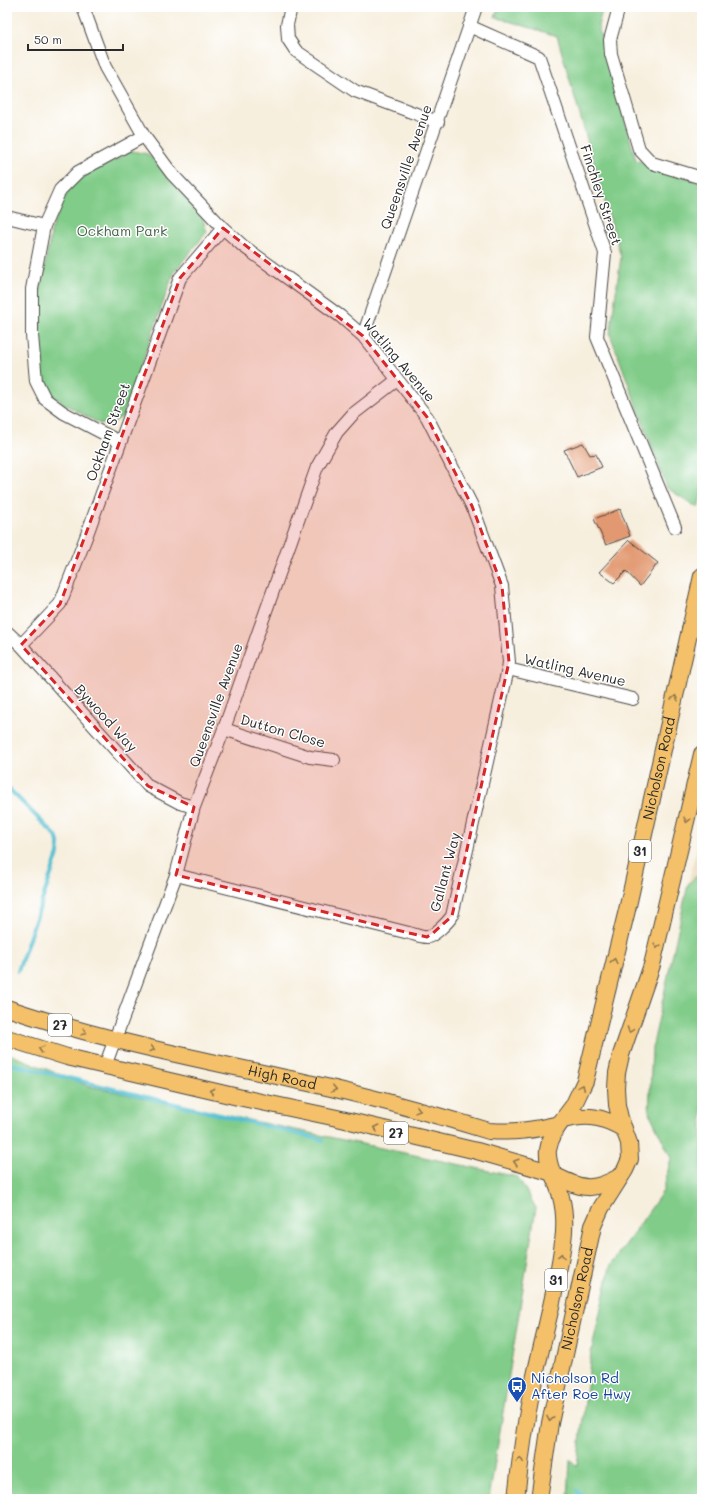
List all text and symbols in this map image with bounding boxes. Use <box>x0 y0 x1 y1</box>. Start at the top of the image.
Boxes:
scale bar <box>28 26 123 52</box>
text: 50 m <box>34 31 62 47</box>
street label: Queensville Avenue <box>375 102 436 232</box>
street label: Finchley Street <box>576 142 627 247</box>
park label: Ockham Park <box>77 221 167 240</box>
street label: Watling Avenue <box>359 314 440 406</box>
street label: Ockham Street <box>81 380 134 484</box>
street label: Queensville Avenue <box>184 640 247 770</box>
street label: Watling Avenue <box>522 649 628 690</box>
street label: Bywood Way <box>71 680 142 756</box>
one-way arrow <box>670 694 678 701</box>
street label: Dutton Close <box>239 709 328 752</box>
street label: Nicholson Road <box>638 715 679 822</box>
one-way arrow <box>683 816 692 823</box>
street label: Gallant Way <box>425 830 464 914</box>
road number: 31 <box>629 840 651 862</box>
one-way arrow <box>653 943 662 950</box>
one-way arrow <box>610 958 618 964</box>
road number: 27 <box>48 1014 72 1036</box>
one-way arrow <box>626 1026 634 1033</box>
one-way arrow <box>81 1027 88 1035</box>
one-way arrow <box>148 1044 155 1053</box>
one-way arrow <box>37 1045 44 1054</box>
street label: High Road <box>246 1060 319 1094</box>
one-way arrow <box>577 1083 585 1091</box>
one-way arrow <box>331 1085 337 1093</box>
one-way arrow <box>209 1088 215 1096</box>
one-way arrow <box>415 1106 421 1114</box>
road number: 27 <box>384 1122 408 1144</box>
one-way arrow <box>373 1124 379 1132</box>
one-way arrow <box>513 1158 520 1167</box>
street label: Nicholson Road <box>556 1245 597 1352</box>
one-way arrow <box>556 1253 564 1259</box>
road number: 31 <box>545 1269 567 1291</box>
place label: Nicholson Rd After Roe Hwy <box>531 1368 631 1403</box>
bus stop icon: Nicholson Rd After Roe Hwy <box>506 1375 528 1403</box>
one-way arrow <box>547 1416 555 1422</box>
one-way arrow <box>515 1457 524 1463</box>

